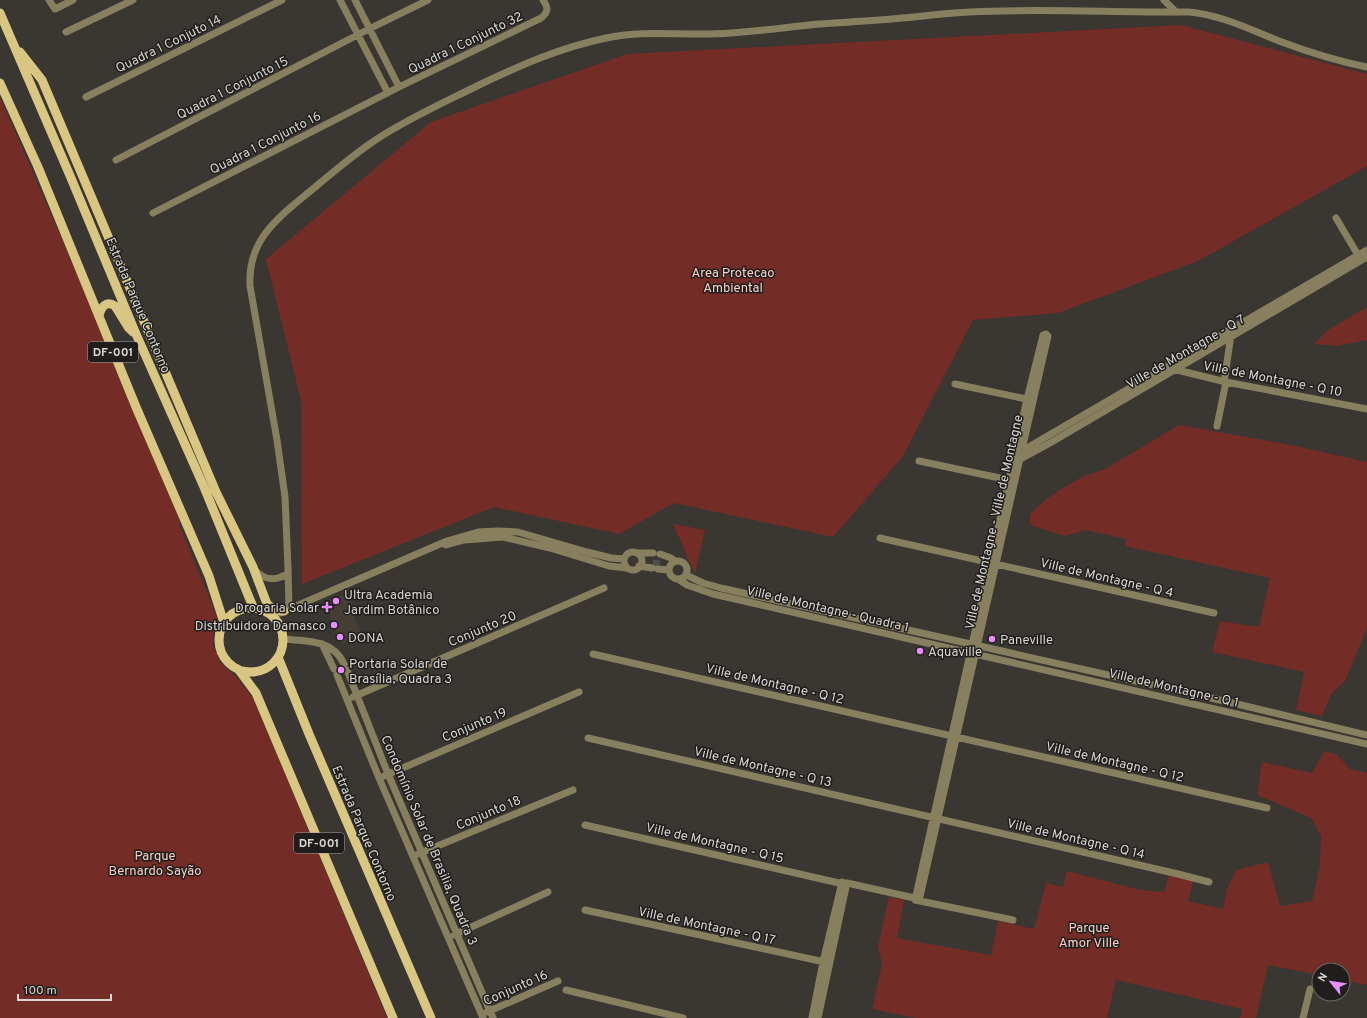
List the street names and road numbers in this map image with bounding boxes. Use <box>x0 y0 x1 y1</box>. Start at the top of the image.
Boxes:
street label: Quadra 1 Conjunto 32 <box>406 9 526 79</box>
street label: Quadra 1 Conjuto 14 <box>113 12 224 77</box>
street label: Quadra 1 Conjunto 15 <box>174 54 291 124</box>
street label: Quadra 1 Conjunto 16 <box>208 109 324 179</box>
street label: Estrada Parque Contorno <box>101 236 173 376</box>
street label: Ville de Montagne - Q 7 <box>1124 312 1248 393</box>
road number: DF-001 <box>88 342 138 362</box>
street label: Ville de Montagne - Q 10 <box>1202 359 1344 401</box>
street label: Ville de Montagne - Ville de Montagne <box>962 414 1027 631</box>
street label: Ville de Montagne - Q 4 <box>1038 556 1175 602</box>
street label: Ville de Montagne - Quadra 1 <box>745 583 911 636</box>
street label: Conjunto 20 <box>446 608 519 651</box>
street label: Ville de Montagne - Q 12 <box>704 661 845 709</box>
street label: Ville de Montagne - Q 1 <box>1107 666 1240 712</box>
street label: Conjunto 19 <box>440 705 510 747</box>
street label: Condomínio Solar de Brasilia, Quadra 3 <box>376 733 480 948</box>
street label: Ville de Montagne - Q 12 <box>1044 739 1185 787</box>
street label: Ville de Montagne - Q 13 <box>692 744 833 792</box>
street label: Estrada Parque Contorno <box>327 764 399 904</box>
street label: Conjunto 18 <box>454 793 524 835</box>
street label: Ville de Montagne - Q 14 <box>1005 816 1146 864</box>
street label: Ville de Montagne - Q 15 <box>644 820 785 868</box>
road number: DF-001 <box>294 833 344 853</box>
street label: Ville de Montagne - Q 17 <box>636 905 777 949</box>
street label: Conjunto 16 <box>481 968 551 1010</box>

